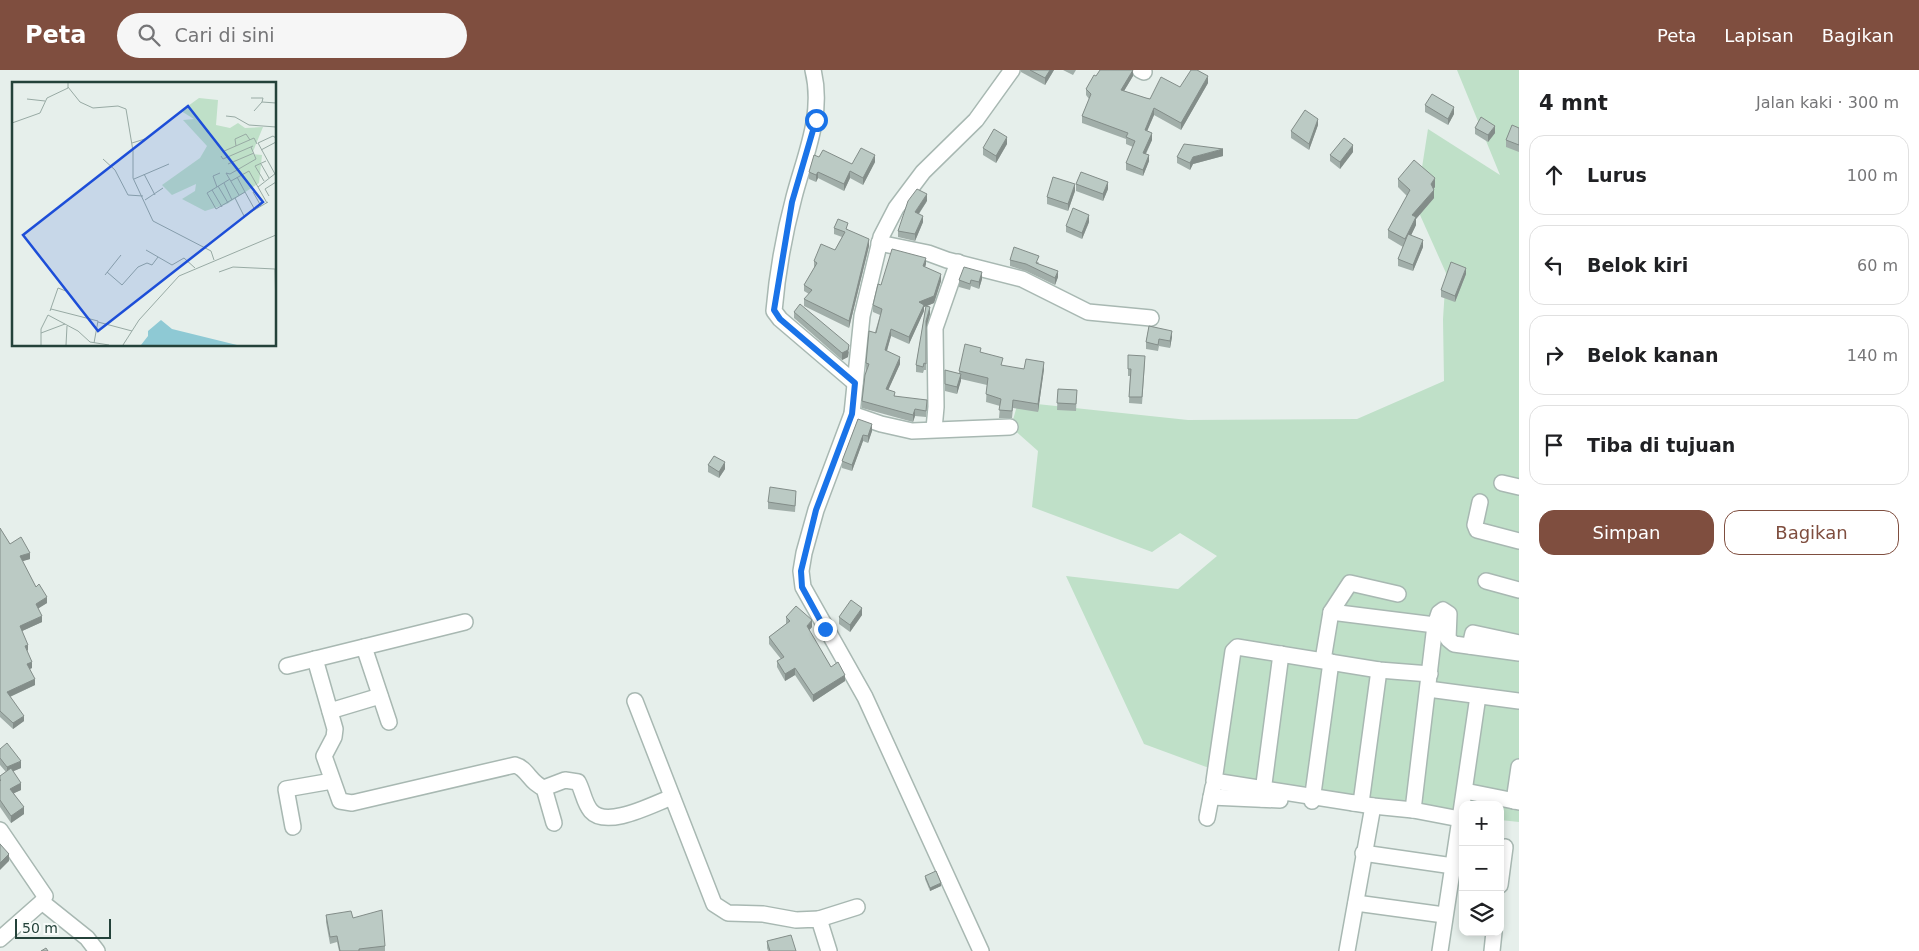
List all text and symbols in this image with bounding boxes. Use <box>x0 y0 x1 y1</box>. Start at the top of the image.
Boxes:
search box <box>117 13 467 58</box>
text: Peta <box>25 21 87 49</box>
icon: search <box>135 21 163 49</box>
text: Cari di sini <box>175 24 274 46</box>
text: Peta <box>1657 25 1696 46</box>
text: Lapisan <box>1724 25 1794 46</box>
text: Bagikan <box>1822 25 1894 46</box>
inset map <box>12 82 276 346</box>
text: 4 mnt <box>1539 91 1608 115</box>
text: Jalan kaki · 300 m <box>1756 93 1899 112</box>
route start <box>805 109 828 132</box>
icon: ahead <box>1540 161 1568 189</box>
text: Lurus <box>1587 164 1647 186</box>
text: 100 m <box>1847 166 1898 185</box>
icon: left <box>1540 251 1568 279</box>
text: Belok kiri <box>1587 254 1688 276</box>
text: 60 m <box>1857 256 1898 275</box>
icon: right <box>1540 341 1568 369</box>
text: Belok kanan <box>1587 344 1719 366</box>
text: 140 m <box>1847 346 1898 365</box>
icon: arrive <box>1540 431 1568 459</box>
text: Tiba di tujuan <box>1587 434 1735 456</box>
button: Simpan <box>1539 510 1714 555</box>
button: Bagikan <box>1724 510 1899 555</box>
route end <box>814 618 837 641</box>
map controls <box>1459 801 1504 936</box>
button: + <box>1459 801 1504 846</box>
button: − <box>1459 846 1504 891</box>
button: layers <box>1459 891 1504 936</box>
scale bar <box>15 916 111 939</box>
text: 50 m <box>22 920 58 936</box>

